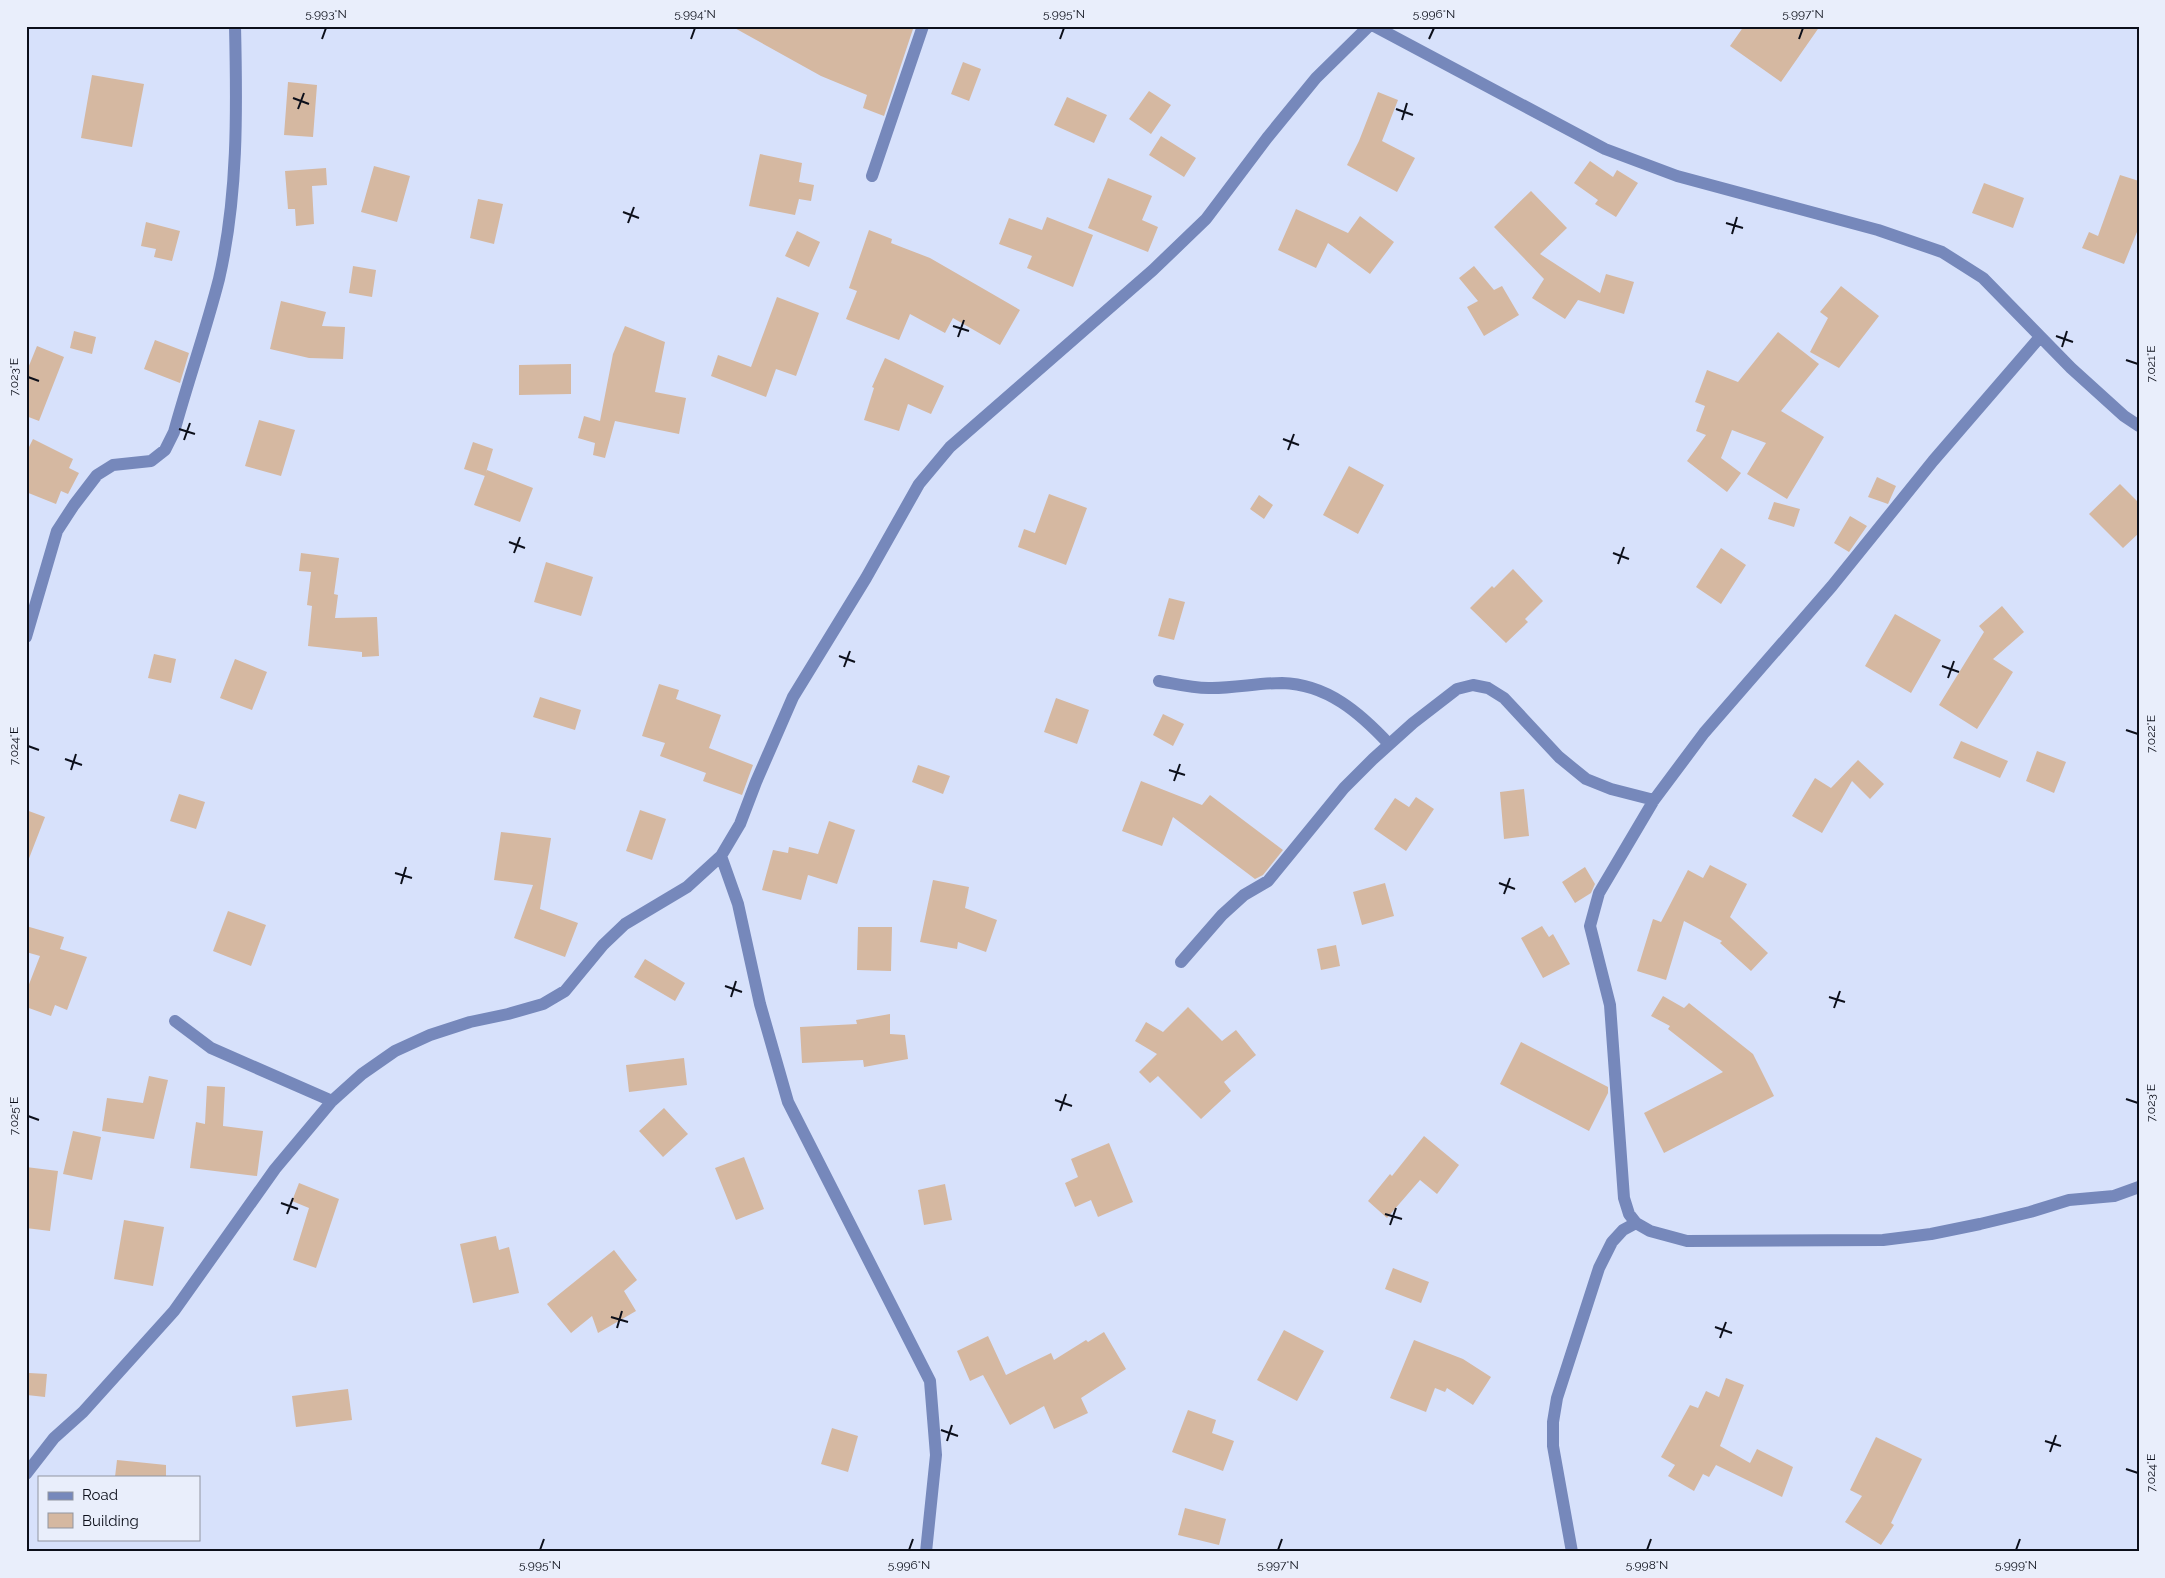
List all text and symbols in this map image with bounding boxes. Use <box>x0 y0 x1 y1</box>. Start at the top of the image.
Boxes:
text: 5.993°N <box>305 7 347 21</box>
text: 5.994°N <box>674 7 716 21</box>
text: 5.995°N <box>1043 7 1085 21</box>
text: 5.996°N <box>1413 7 1455 21</box>
text: 5.997°N <box>1782 7 1824 21</box>
text: 7.021°E <box>2144 346 2158 382</box>
text: 7.023°E <box>7 358 21 396</box>
text: 7.022°E <box>2144 715 2158 753</box>
text: 7.024°E <box>7 727 21 765</box>
text: 7.023°E <box>2144 1084 2158 1122</box>
text: 7.025°E <box>7 1097 21 1135</box>
text: 7.024°E <box>2144 1454 2158 1492</box>
legend <box>38 1476 200 1540</box>
text: Road <box>82 1486 118 1504</box>
text: Building <box>82 1512 139 1530</box>
text: 5.995°N <box>519 1558 561 1572</box>
text: 5.996°N <box>888 1558 930 1572</box>
text: 5.997°N <box>1257 1558 1299 1572</box>
text: 5.998°N <box>1626 1558 1668 1572</box>
text: 5.999°N <box>1995 1558 2037 1572</box>

